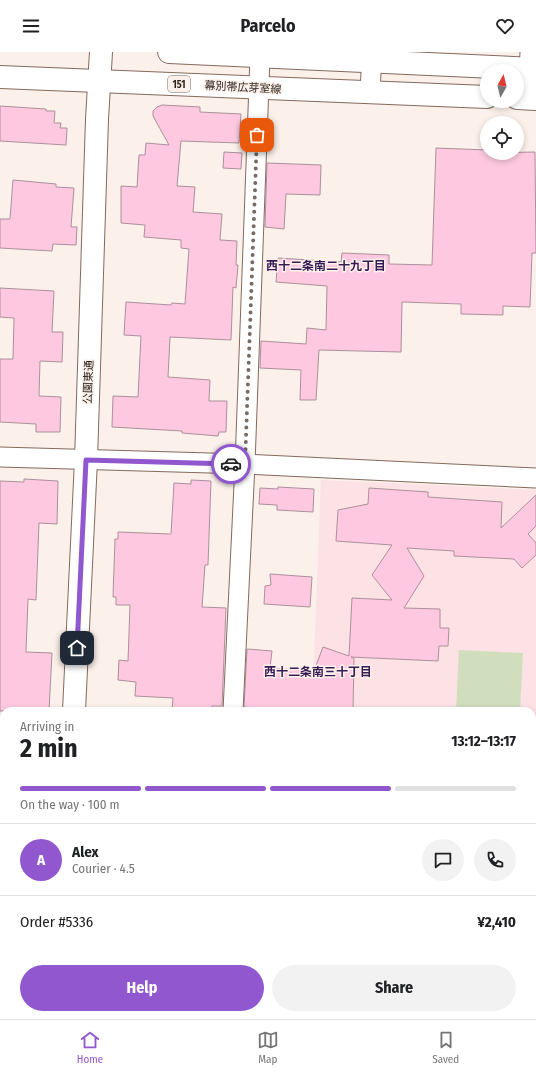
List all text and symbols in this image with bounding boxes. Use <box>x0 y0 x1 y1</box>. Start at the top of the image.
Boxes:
icon: menu <box>20 15 42 37</box>
text: Parcelo <box>240 15 296 37</box>
icon: heart <box>494 15 516 37</box>
north arrow <box>480 64 524 108</box>
map controls <box>480 64 524 160</box>
road number: 151 <box>168 76 190 92</box>
street label: 幕別帯広芽室線 <box>204 79 282 96</box>
button: locate <box>480 116 524 160</box>
pin <box>240 118 274 152</box>
icon: bag <box>246 124 268 146</box>
district label: 西十二条南二十九丁目 <box>266 259 386 273</box>
street label: 公園東通 <box>81 360 96 404</box>
courier <box>211 444 251 484</box>
icon: car <box>220 453 242 475</box>
pin <box>60 631 94 665</box>
icon: home <box>66 637 88 659</box>
district label: 西十二条南三十丁目 <box>264 665 372 679</box>
text: Arriving in <box>20 719 74 734</box>
text: 13:12–13:17 <box>451 732 516 750</box>
text: 2 min <box>20 733 78 764</box>
text: On the way · 100 m <box>20 797 120 812</box>
button: chat <box>422 839 464 881</box>
button: phone <box>474 839 516 881</box>
text: Alex <box>72 843 99 861</box>
text: A <box>37 851 45 869</box>
text: Courier · 4.5 <box>72 861 135 876</box>
text: Order #5336 <box>20 913 93 931</box>
text: ¥2,410 <box>477 913 516 931</box>
button: Help <box>20 965 264 1011</box>
button: Share <box>272 965 516 1011</box>
tab: Home <box>77 1029 103 1066</box>
tab: Map <box>257 1029 279 1066</box>
tab: Saved <box>432 1029 459 1066</box>

